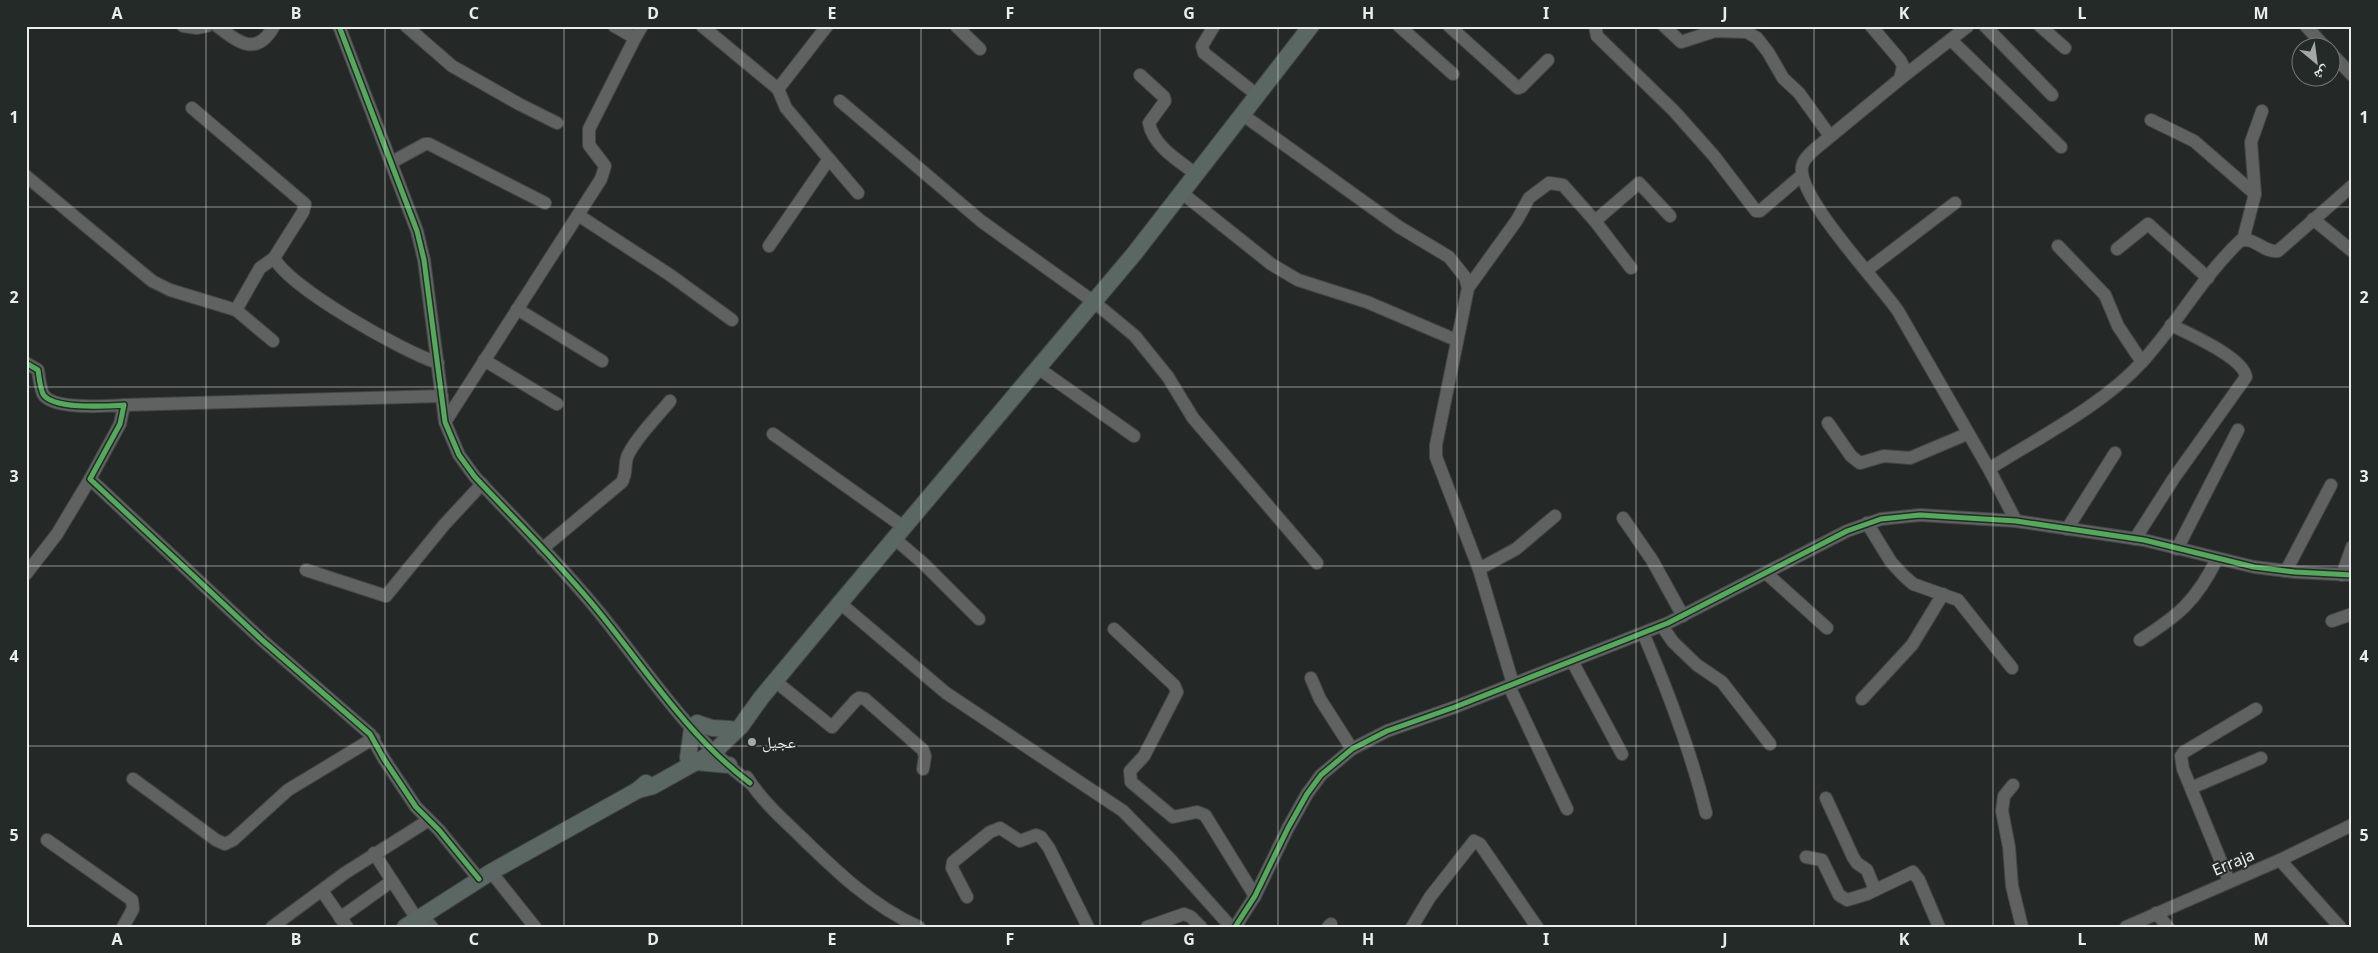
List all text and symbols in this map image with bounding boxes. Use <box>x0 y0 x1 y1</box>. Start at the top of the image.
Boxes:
text: A <box>111 2 123 24</box>
text: B <box>291 2 301 24</box>
text: C <box>469 2 479 24</box>
text: D <box>647 2 659 24</box>
text: E <box>828 2 837 24</box>
text: F <box>1006 2 1014 24</box>
text: G <box>1183 2 1195 24</box>
text: H <box>1362 2 1374 24</box>
text: I <box>1543 2 1549 24</box>
text: J <box>1720 2 1728 24</box>
text: K <box>1899 2 1910 24</box>
text: L <box>2078 2 2087 24</box>
text: M <box>2253 2 2269 24</box>
north arrow <box>2290 38 2340 88</box>
text: ش <box>2311 62 2334 86</box>
text: 1 <box>9 106 19 128</box>
text: 1 <box>2359 106 2369 128</box>
text: 2 <box>9 286 19 308</box>
text: 2 <box>2359 286 2369 308</box>
text: 3 <box>9 465 19 487</box>
text: 3 <box>2359 465 2369 487</box>
text: 4 <box>9 645 19 667</box>
text: 4 <box>2359 645 2369 667</box>
place label: عجيل <box>762 731 796 753</box>
marker: عجيل <box>746 736 758 748</box>
text: 5 <box>9 824 19 846</box>
text: 5 <box>2359 824 2369 846</box>
street label: Erraja <box>2209 843 2257 881</box>
text: A <box>111 928 123 950</box>
text: B <box>291 928 301 950</box>
text: C <box>469 928 479 950</box>
text: D <box>647 928 659 950</box>
text: E <box>828 928 837 950</box>
text: F <box>1006 928 1014 950</box>
text: G <box>1183 928 1195 950</box>
text: H <box>1362 928 1374 950</box>
text: I <box>1543 928 1549 950</box>
text: J <box>1720 928 1728 950</box>
text: K <box>1899 928 1910 950</box>
text: L <box>2078 928 2087 950</box>
text: M <box>2253 928 2269 950</box>

